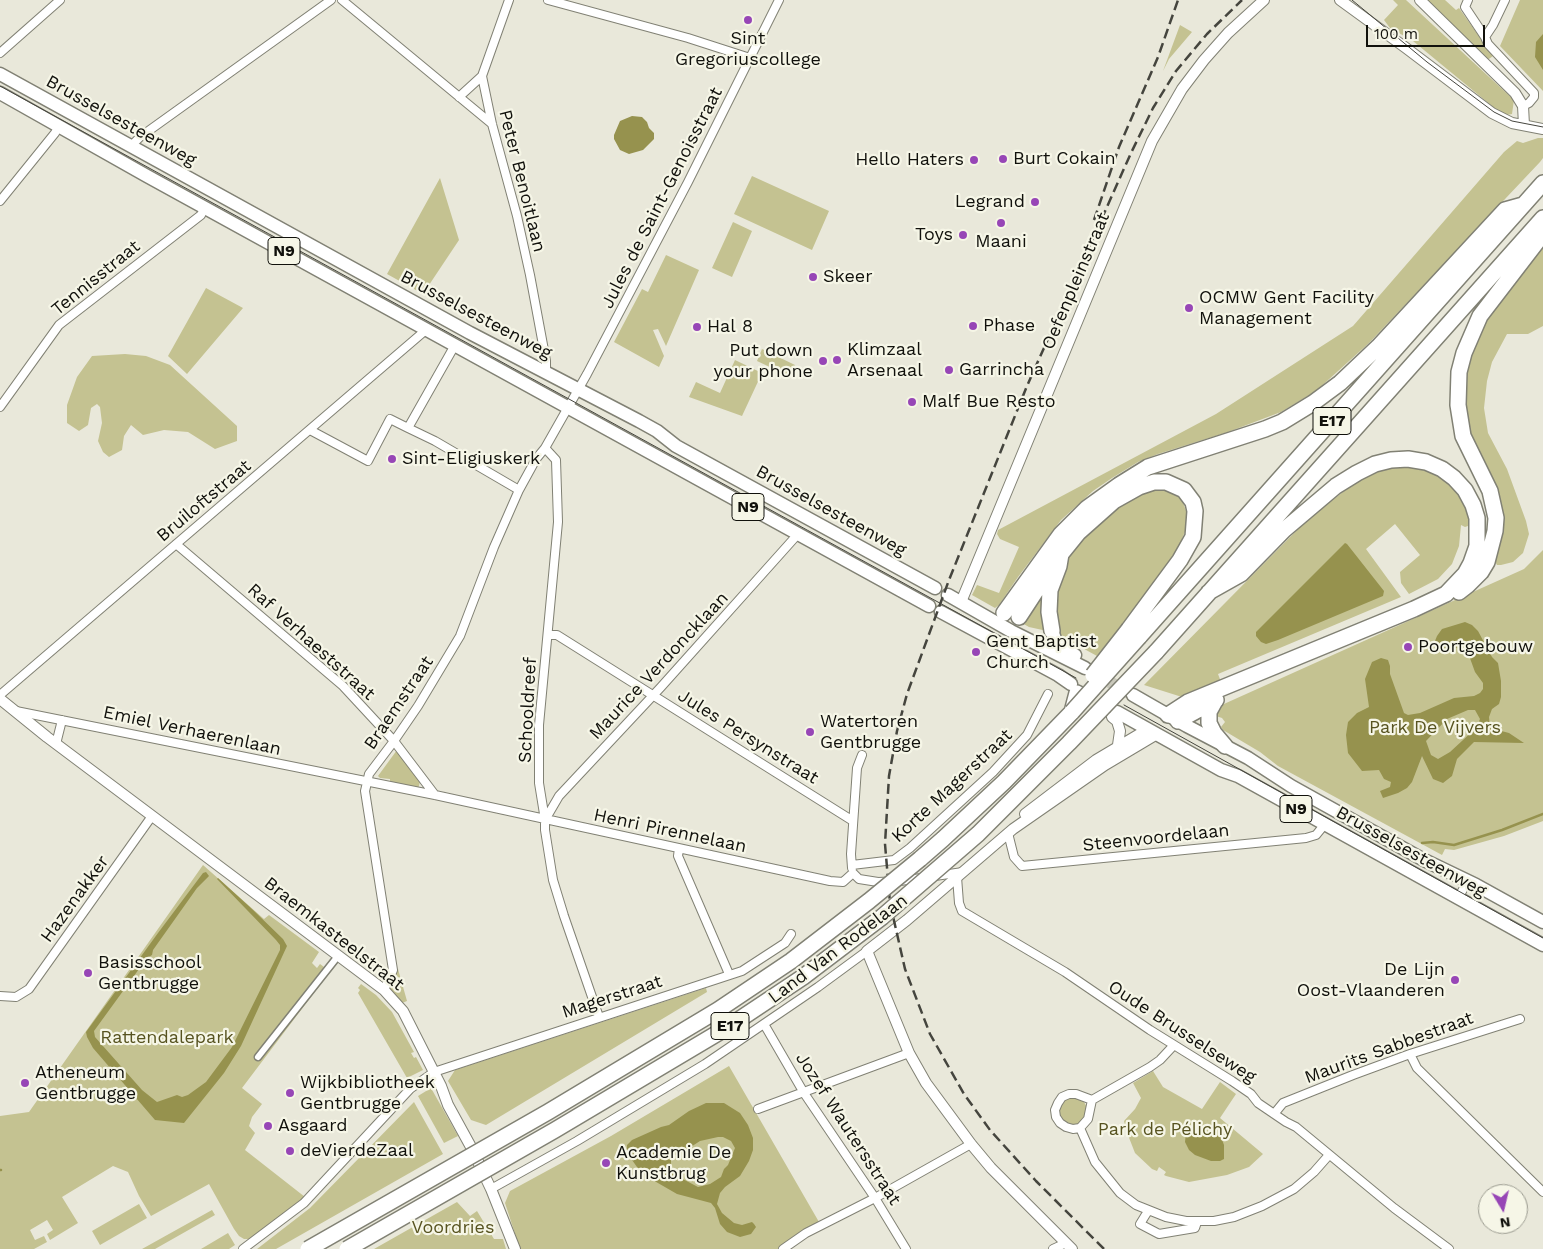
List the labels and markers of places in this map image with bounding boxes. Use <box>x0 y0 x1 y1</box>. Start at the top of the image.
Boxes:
marker: Sint Gregoriuscollege <box>742 14 754 26</box>
place label: Sint Gregoriuscollege <box>675 28 821 70</box>
place label: Burt Cokain <box>1013 148 1116 170</box>
place label: Hello Haters <box>855 149 964 171</box>
marker: Burt Cokain <box>997 153 1009 165</box>
marker: Hello Haters <box>968 154 980 166</box>
place label: Legrand <box>955 191 1025 213</box>
marker: Legrand <box>1029 196 1041 208</box>
marker: Maani <box>995 217 1007 229</box>
place label: Toys <box>915 224 953 246</box>
marker: Toys <box>957 229 969 241</box>
place label: Maani <box>975 231 1027 253</box>
place label: Skeer <box>823 266 873 288</box>
marker: Skeer <box>807 271 819 283</box>
place label: OCMW Gent Facility Management <box>1199 287 1374 330</box>
marker: OCMW Gent Facility Management <box>1183 302 1195 314</box>
place label: Phase <box>983 315 1035 337</box>
place label: Hal 8 <box>707 316 753 338</box>
marker: Phase <box>967 320 979 332</box>
marker: Hal 8 <box>691 321 703 333</box>
place label: Klimzaal Arsenaal <box>847 339 923 382</box>
place label: Put down your phone <box>714 340 813 382</box>
marker: Klimzaal Arsenaal <box>831 354 843 366</box>
marker: Put down your phone <box>817 355 829 367</box>
place label: Garrincha <box>959 359 1044 381</box>
marker: Garrincha <box>943 364 955 376</box>
place label: Malf Bue Resto <box>922 391 1055 413</box>
marker: Malf Bue Resto <box>906 396 918 408</box>
place label: Sint-Eligiuskerk <box>402 448 540 470</box>
marker: Sint-Eligiuskerk <box>386 453 398 465</box>
place label: Gent Baptist Church <box>986 631 1097 674</box>
place label: Poortgebouw <box>1418 636 1533 658</box>
marker: Poortgebouw <box>1402 641 1414 653</box>
marker: Gent Baptist Church <box>970 646 982 658</box>
place label: Watertoren Gentbrugge <box>820 711 921 754</box>
marker: Watertoren Gentbrugge <box>804 726 816 738</box>
place label: Basisschool Gentbrugge <box>98 952 202 994</box>
place label: De Lijn Oost-Vlaanderen <box>1297 959 1445 1002</box>
marker: Basisschool Gentbrugge <box>82 967 94 979</box>
marker: De Lijn Oost-Vlaanderen <box>1449 974 1461 986</box>
place label: Atheneum Gentbrugge <box>35 1062 136 1104</box>
place label: Wijkbibliotheek Gentbrugge <box>300 1072 435 1114</box>
marker: Atheneum Gentbrugge <box>19 1077 31 1089</box>
marker: Wijkbibliotheek Gentbrugge <box>284 1087 296 1099</box>
place label: Asgaard <box>278 1115 348 1137</box>
marker: Asgaard <box>262 1120 274 1132</box>
place label: deVierdeZaal <box>300 1140 413 1162</box>
place label: Academie De Kunstbrug <box>616 1142 731 1184</box>
marker: deVierdeZaal <box>284 1145 296 1157</box>
marker: Academie De Kunstbrug <box>600 1157 612 1169</box>

